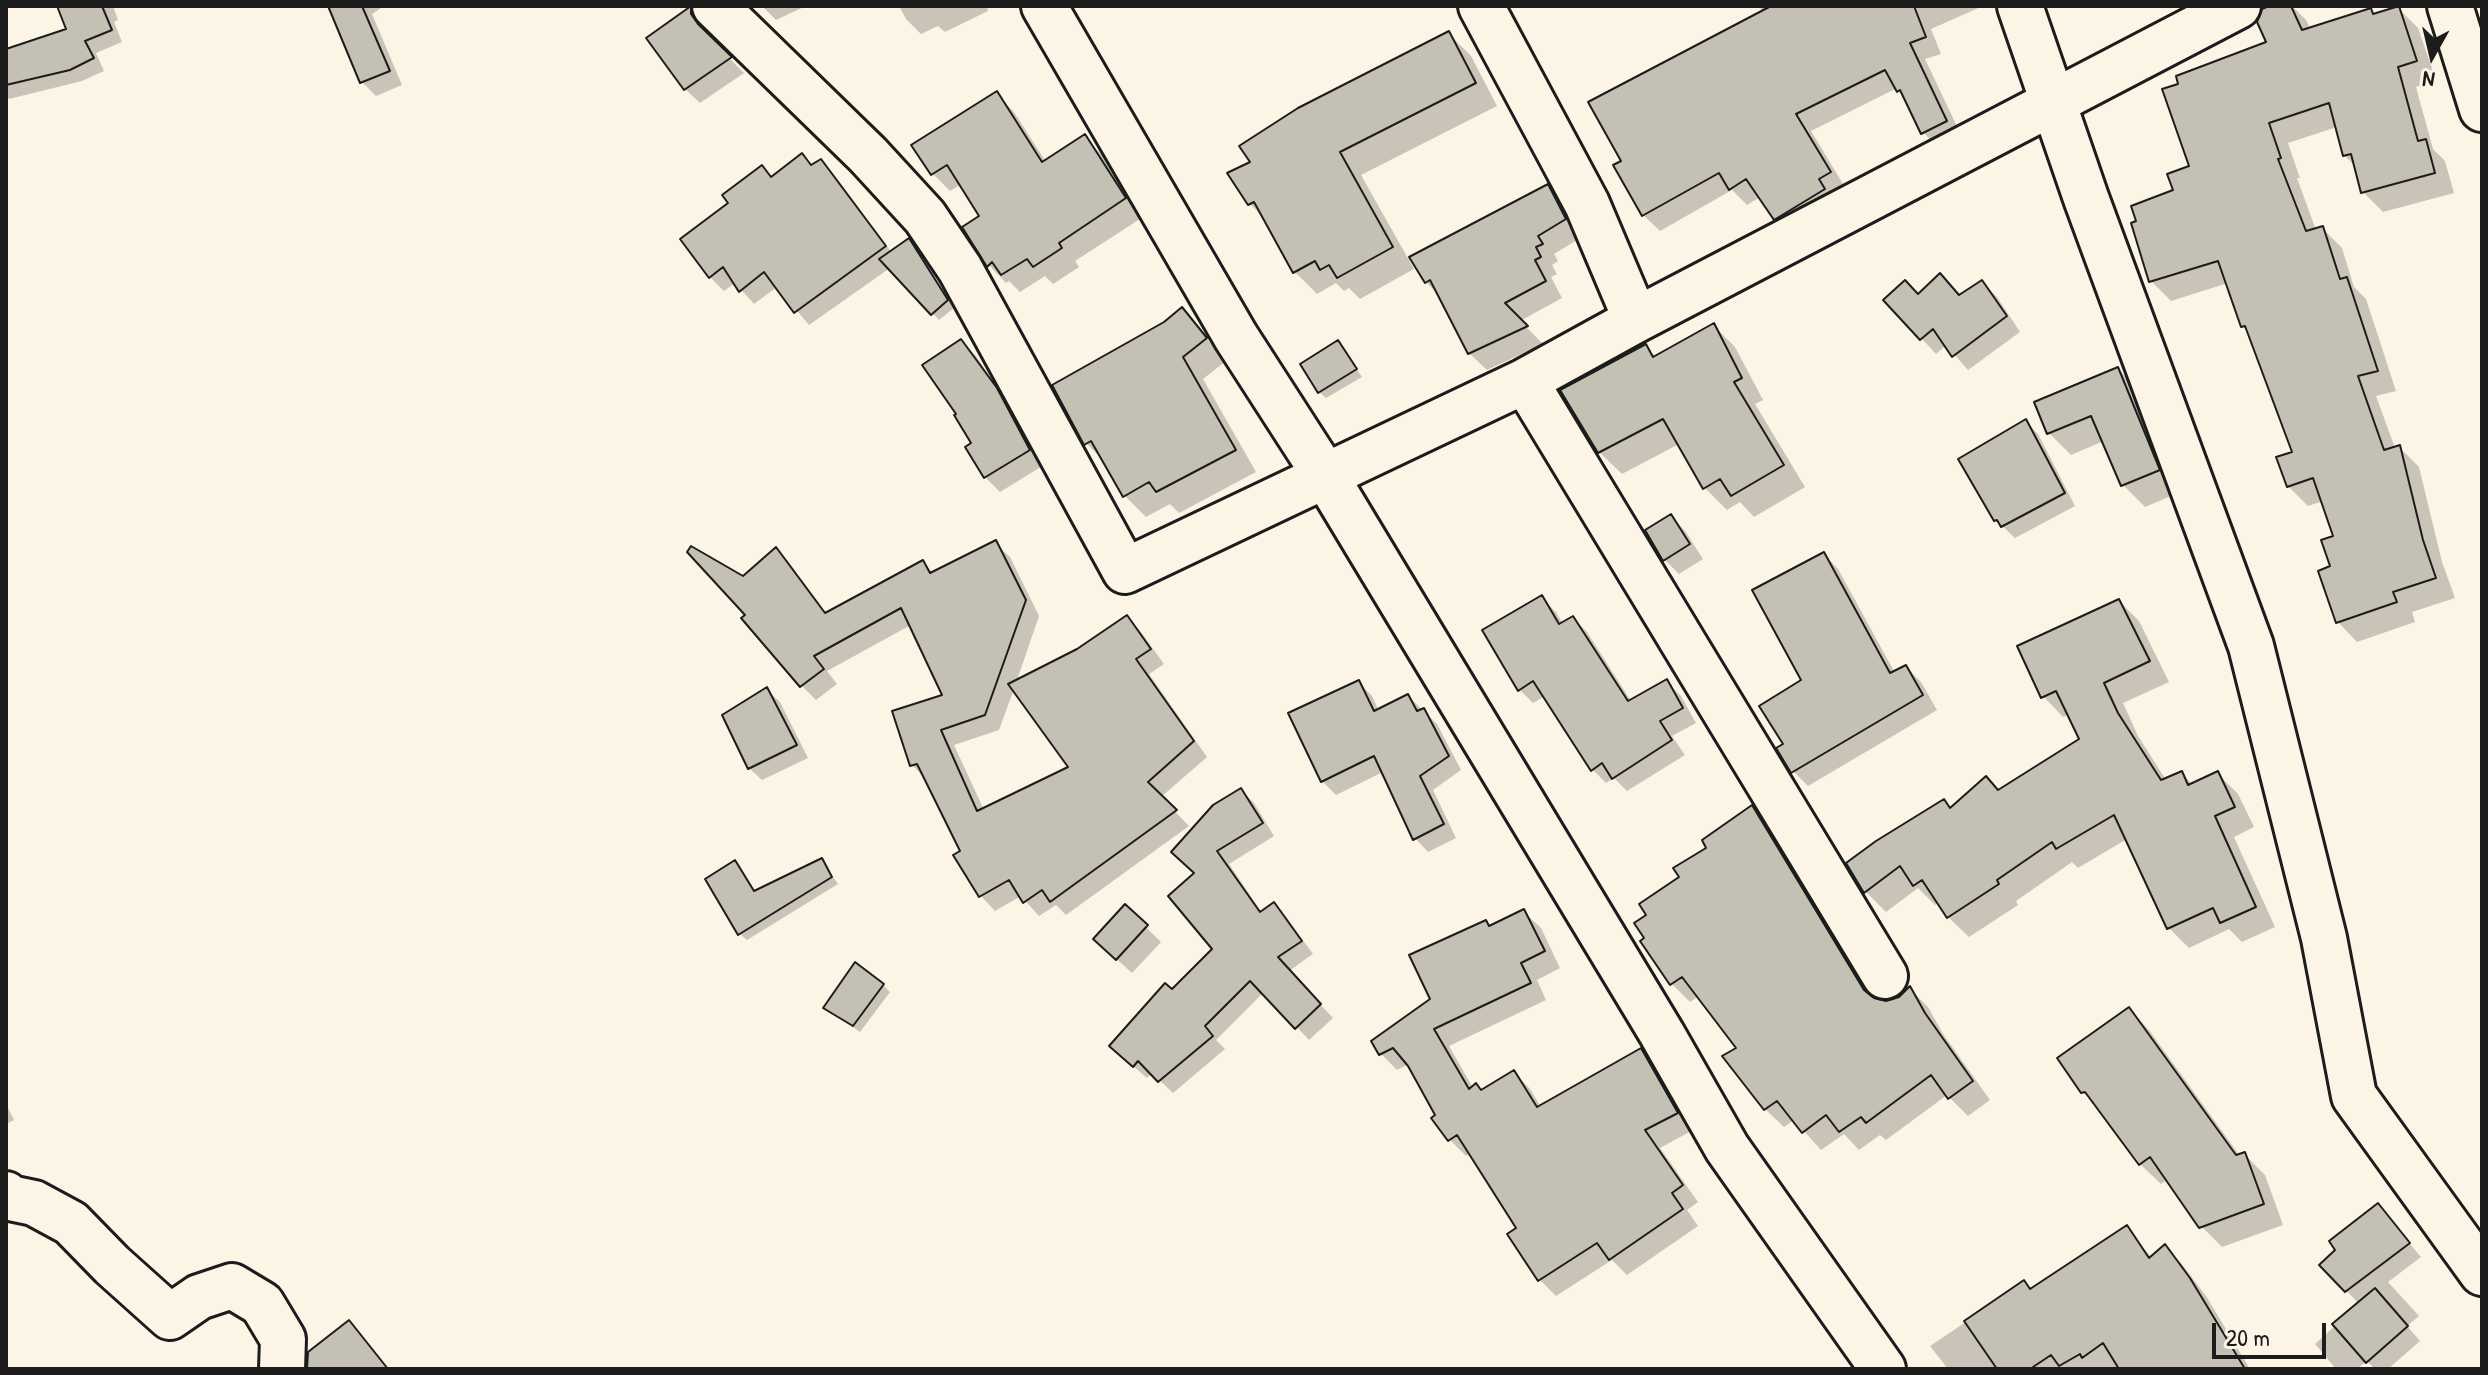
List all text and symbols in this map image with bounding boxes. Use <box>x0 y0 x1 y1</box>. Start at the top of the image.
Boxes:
north arrow <box>2392 16 2472 96</box>
text: N <box>2421 64 2437 95</box>
scale bar <box>2216 1307 2330 1357</box>
text: 20 m <box>2226 1321 2270 1353</box>

